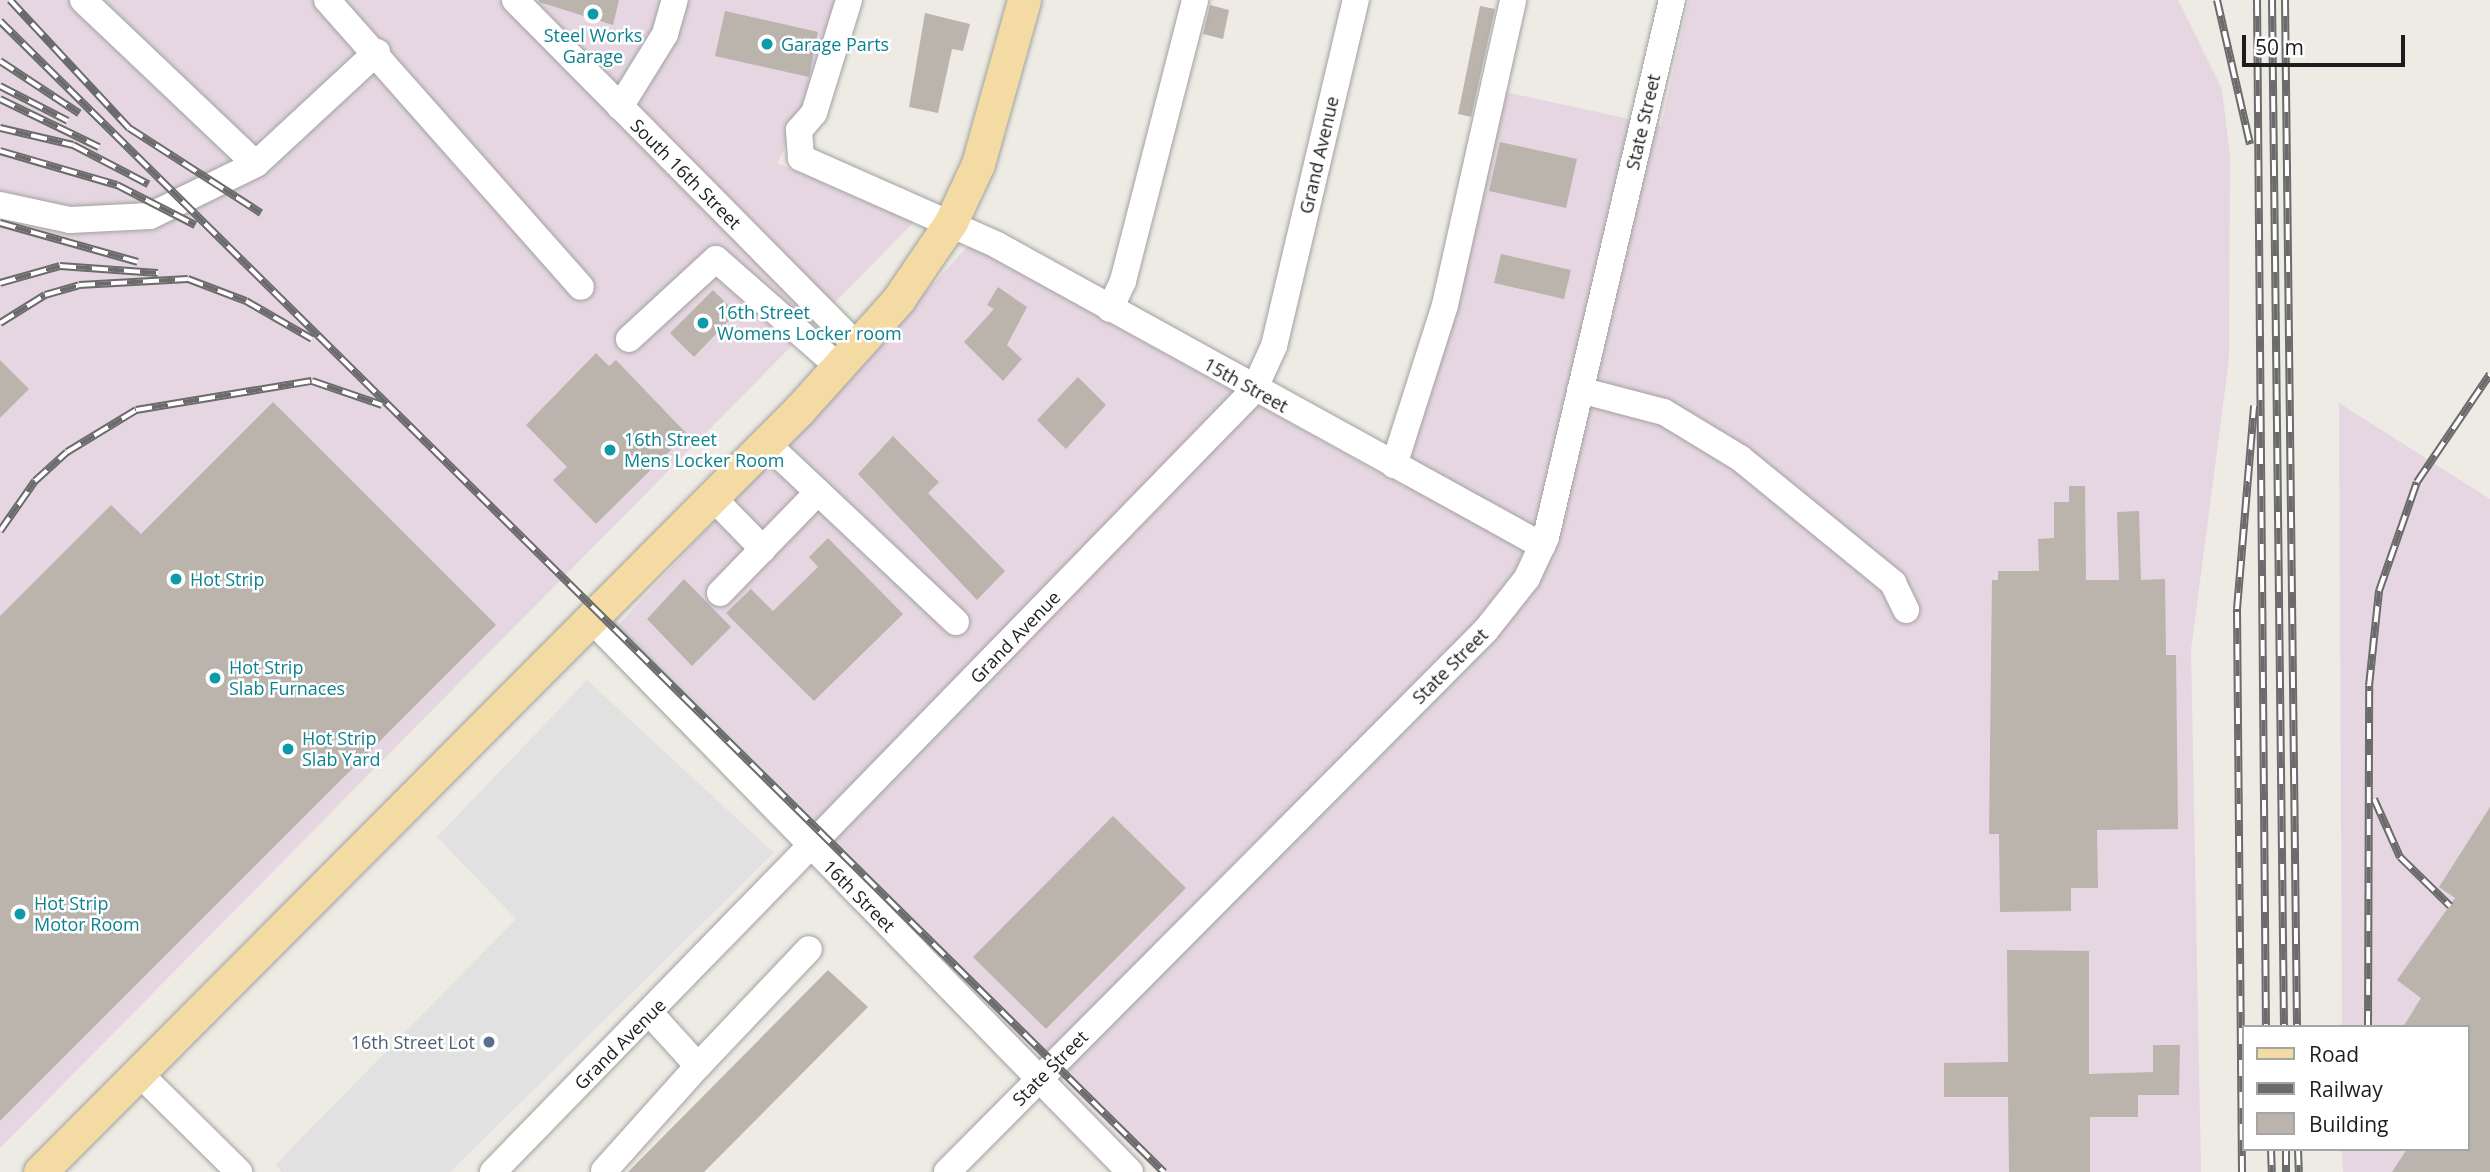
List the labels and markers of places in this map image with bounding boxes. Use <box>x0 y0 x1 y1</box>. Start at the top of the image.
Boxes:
marker: Steel Works Garage <box>585 6 601 22</box>
place label: Steel Works Garage <box>544 25 642 68</box>
place label: Garage Parts <box>781 33 889 55</box>
marker: Garage Parts <box>759 36 775 52</box>
place label: 16th Street Womens Locker room <box>717 302 902 344</box>
marker: 16th Street Womens Locker room <box>695 315 711 331</box>
place label: 16th Street Mens Locker Room <box>624 429 784 472</box>
marker: 16th Street Mens Locker Room <box>602 442 618 458</box>
place label: Hot Strip <box>190 568 264 590</box>
marker: Hot Strip <box>168 571 184 587</box>
place label: Hot Strip Slab Furnaces <box>229 657 345 700</box>
marker: Hot Strip Slab Furnaces <box>207 670 223 686</box>
place label: Hot Strip Slab Yard <box>302 728 381 770</box>
marker: Hot Strip Slab Yard <box>280 741 296 757</box>
place label: Hot Strip Motor Room <box>34 893 140 936</box>
marker: Hot Strip Motor Room <box>12 906 28 922</box>
place label: 16th Street Lot <box>351 1031 475 1053</box>
marker: 16th Street Lot <box>481 1034 497 1050</box>

